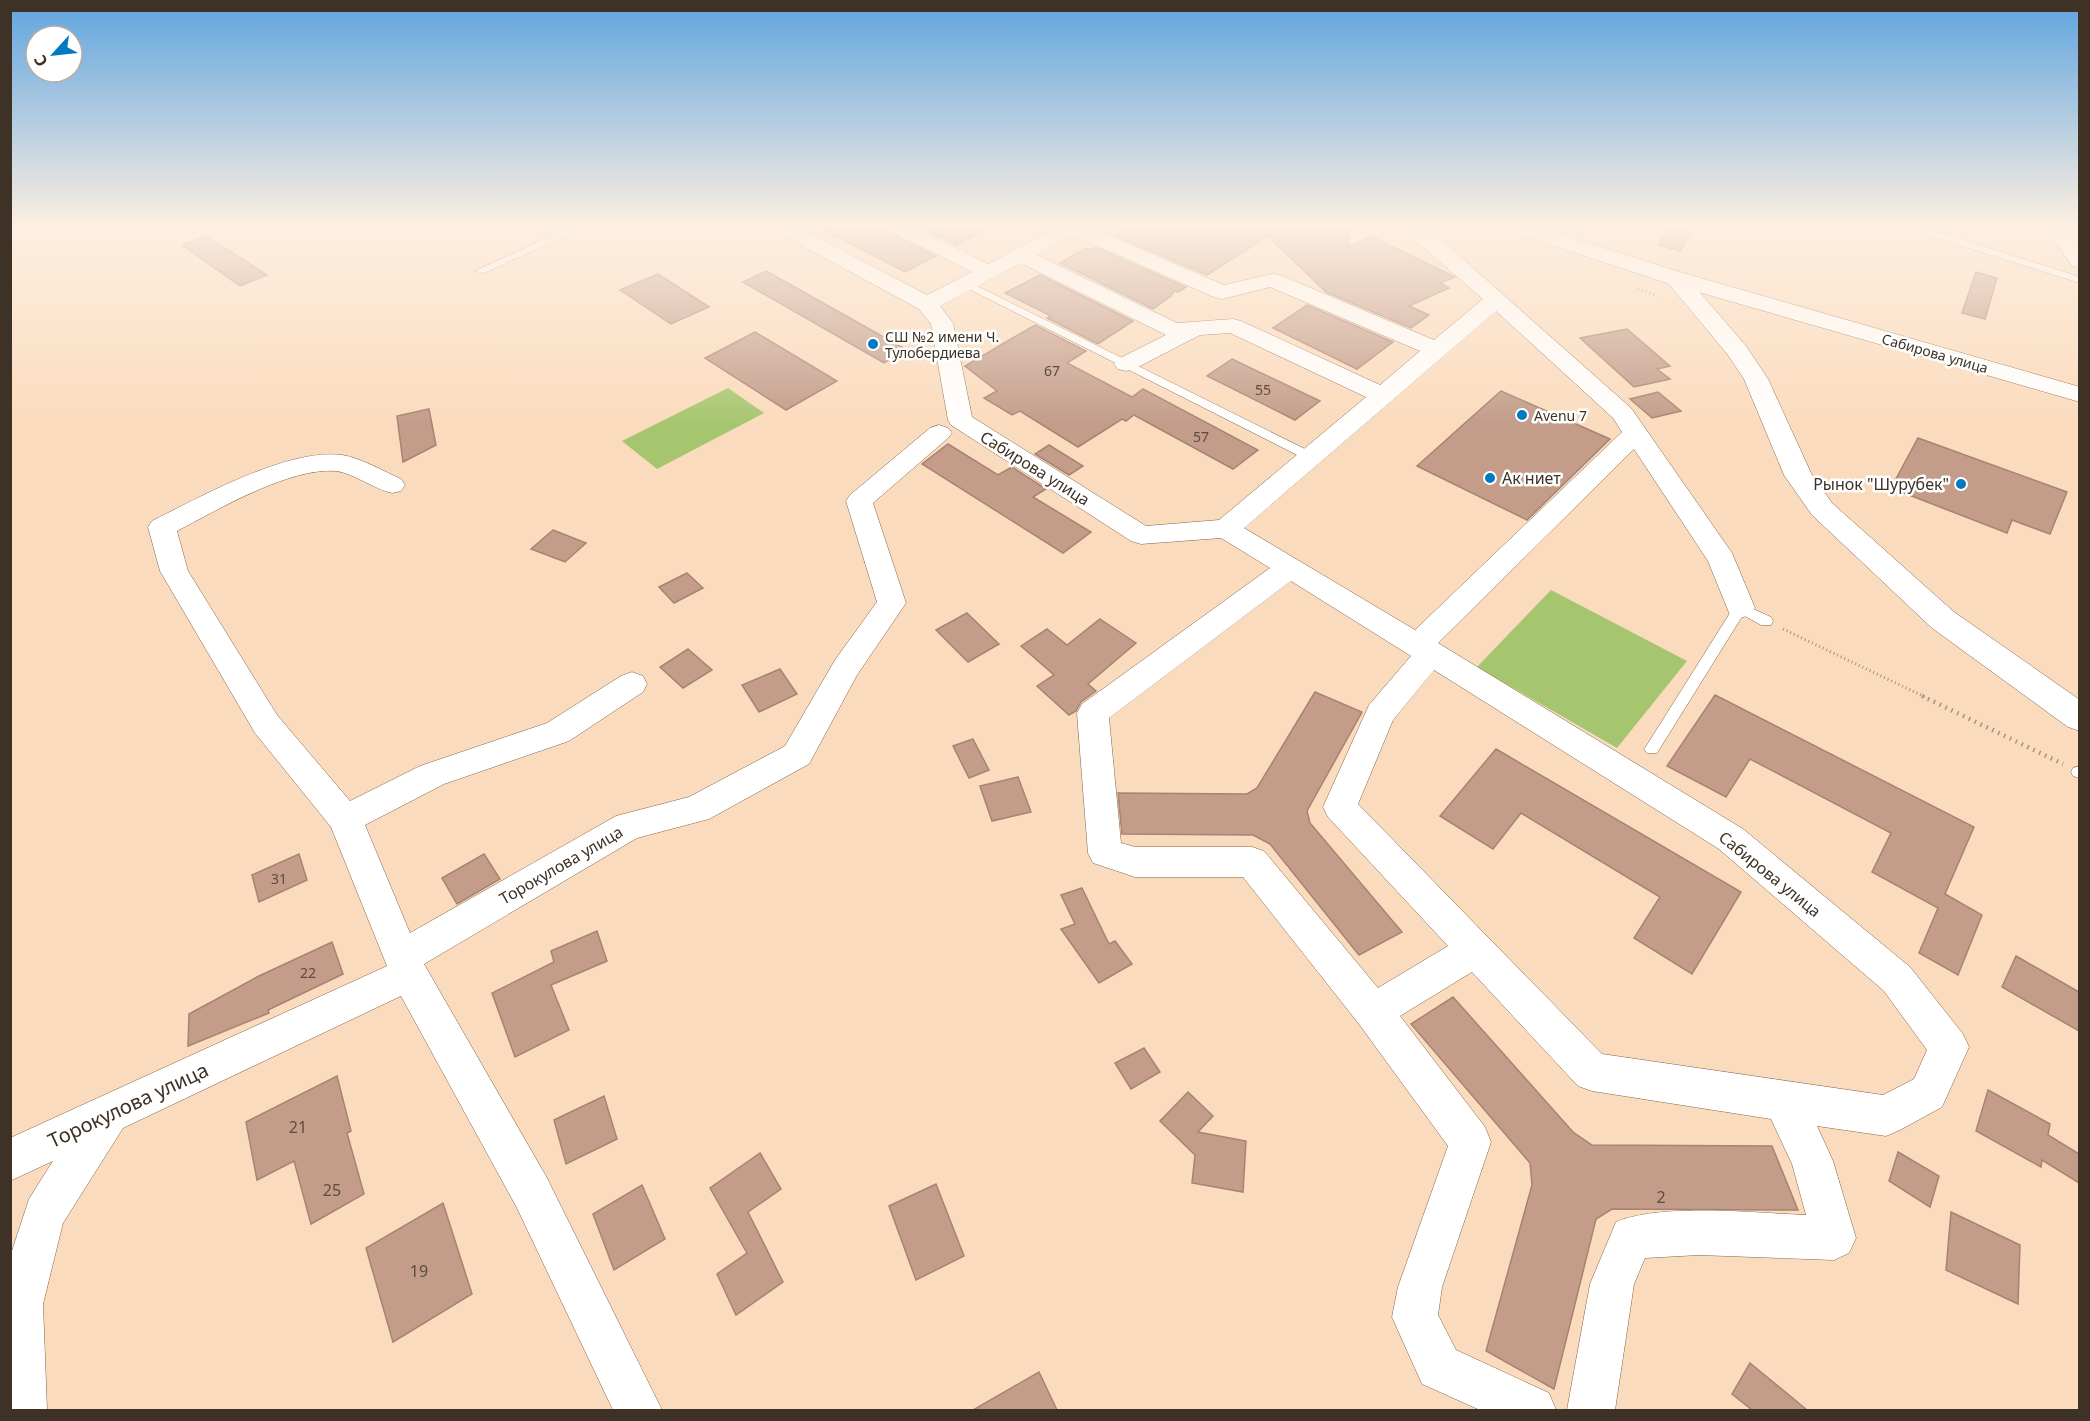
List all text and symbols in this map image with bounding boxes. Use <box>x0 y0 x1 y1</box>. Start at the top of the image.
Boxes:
north arrow <box>24 24 84 84</box>
text: С <box>28 51 53 70</box>
place label: СШ №2 имени Ч. Тулобердиева <box>885 327 999 362</box>
street label: Сабирова улица <box>1880 329 1990 377</box>
marker: СШ №2 имени Ч. Тулобердиева <box>866 337 880 351</box>
house number: 67 <box>1044 361 1060 380</box>
house number: 55 <box>1255 380 1271 399</box>
place label: Avenu 7 <box>1534 406 1587 425</box>
marker: Avenu 7 <box>1515 408 1529 422</box>
street label: Сабирова улица <box>976 425 1094 511</box>
house number: 57 <box>1193 427 1209 446</box>
place label: Ак ниет <box>1502 467 1561 489</box>
marker: Ак ниет <box>1483 471 1497 485</box>
place label: Рынок "Шурубек" <box>1813 473 1949 495</box>
marker: Рынок "Шурубек" <box>1954 477 1968 491</box>
street label: Торокулова улица <box>495 821 627 909</box>
street label: Сабирова улица <box>1714 826 1826 922</box>
house number: 31 <box>271 869 287 888</box>
house number: 22 <box>300 963 316 982</box>
street label: Торокулова улица <box>43 1056 213 1154</box>
house number: 21 <box>289 1116 307 1138</box>
house number: 25 <box>323 1179 341 1201</box>
house number: 2 <box>1656 1186 1666 1208</box>
house number: 19 <box>410 1260 428 1282</box>

